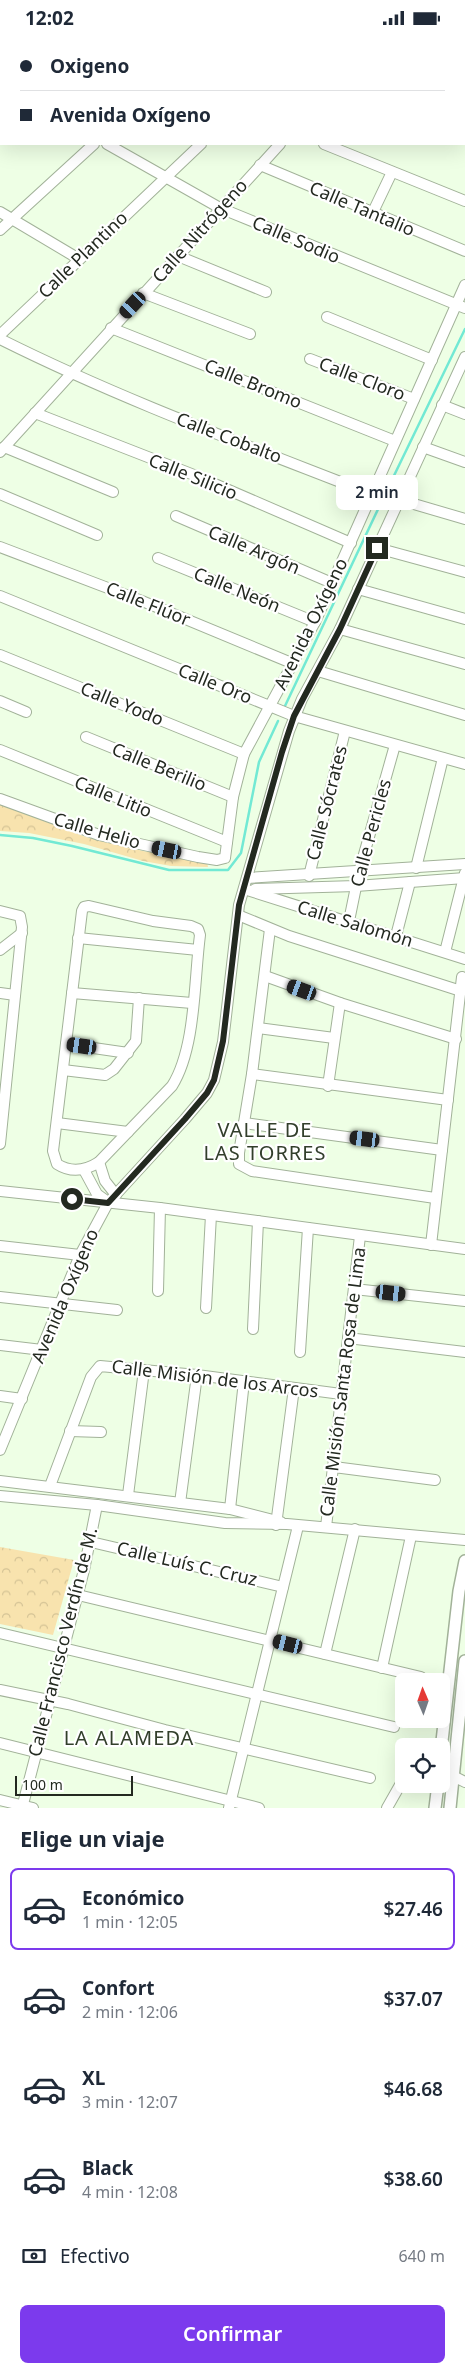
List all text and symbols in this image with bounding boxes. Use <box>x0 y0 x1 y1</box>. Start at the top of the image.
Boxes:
text: 12:02 <box>25 5 74 31</box>
text: Oxigeno <box>50 53 129 79</box>
text: Avenida Oxígeno <box>50 102 211 128</box>
street label: Calle Nitrógeno <box>146 173 252 287</box>
street label: Calle Tantalio <box>306 175 419 241</box>
street label: Calle Plantino <box>32 206 132 303</box>
street label: Calle Sodio <box>249 210 344 268</box>
car <box>117 289 148 321</box>
street label: Calle Cloro <box>316 351 409 405</box>
street label: Calle Bromo <box>201 353 306 413</box>
street label: Calle Cobalto <box>173 406 286 468</box>
street label: Calle Silicio <box>145 447 241 505</box>
callout: 2 min <box>336 475 418 511</box>
text: 2 min <box>355 481 399 503</box>
street label: Calle Argón <box>205 519 304 579</box>
route end <box>366 537 388 559</box>
street label: Avenida Oxígeno <box>268 554 352 693</box>
street label: Calle Neón <box>190 561 284 617</box>
street label: Calle Flúor <box>103 575 195 631</box>
street label: Calle Oro <box>175 657 256 709</box>
street label: Calle Yodo <box>77 676 168 731</box>
street label: Calle Berilio <box>109 736 210 796</box>
street label: Calle Sócrates <box>300 743 352 863</box>
street label: Calle Litio <box>71 770 156 823</box>
street label: Calle Pericles <box>344 776 396 889</box>
street label: Calle Helio <box>51 806 143 854</box>
car <box>150 840 183 860</box>
street label: Calle Salomón <box>294 894 416 952</box>
car <box>285 978 318 1002</box>
car <box>66 1036 97 1056</box>
district label: VALLE DE LAS TORRES <box>204 1116 326 1166</box>
car <box>349 1130 380 1148</box>
route start <box>61 1188 83 1210</box>
street label: Avenida Oxígeno <box>25 1225 103 1367</box>
street label: Calle Misión Santa Rosa de Lima <box>314 1246 370 1518</box>
car <box>375 1284 406 1302</box>
street label: Calle Misión de los Arcos <box>110 1353 320 1403</box>
street label: Calle Francisco Verdín de M. <box>22 1525 102 1759</box>
street label: Calle Luís C. Cruz <box>115 1535 260 1591</box>
car <box>271 1633 304 1655</box>
north arrow <box>395 1673 450 1727</box>
map controls <box>395 1673 450 1793</box>
district label: LA ALAMEDA <box>64 1724 194 1751</box>
button: locate <box>395 1738 450 1793</box>
scale bar <box>15 1773 132 1796</box>
text: 100 m <box>22 1775 63 1794</box>
text: Elige un viaje <box>20 1823 165 1853</box>
text: Económico <box>82 1885 184 1911</box>
icon: car <box>22 1887 67 1932</box>
text: $27.46 <box>383 1896 443 1922</box>
text: 1 min · 12:05 <box>82 1911 178 1933</box>
text: Confort <box>82 1975 154 2001</box>
icon: car <box>22 1977 67 2022</box>
text: $37.07 <box>383 1986 443 2012</box>
text: 2 min · 12:06 <box>82 2001 178 2023</box>
text: XL <box>82 2065 105 2091</box>
icon: car <box>22 2067 67 2112</box>
text: $46.68 <box>383 2076 443 2102</box>
text: 3 min · 12:07 <box>82 2091 178 2113</box>
text: Black <box>82 2155 133 2181</box>
icon: car <box>22 2157 67 2202</box>
text: $38.60 <box>383 2166 443 2192</box>
text: 4 min · 12:08 <box>82 2181 178 2203</box>
icon: cash <box>20 2242 48 2270</box>
text: Efectivo <box>60 2243 130 2269</box>
text: 640 m <box>398 2245 445 2267</box>
button: Confirmar <box>20 2305 445 2363</box>

